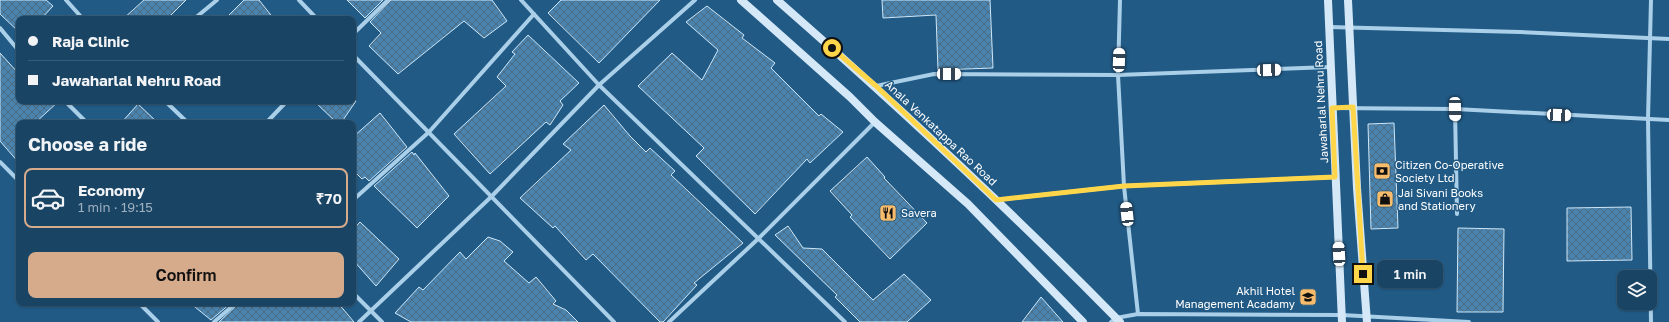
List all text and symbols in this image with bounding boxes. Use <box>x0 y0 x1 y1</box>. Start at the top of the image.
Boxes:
text: Raja Clinic <box>52 32 129 50</box>
route start <box>823 39 841 57</box>
street label: Jawaharlal Nehru Road <box>1311 40 1330 164</box>
car <box>1113 48 1125 72</box>
car <box>1257 64 1281 76</box>
car <box>937 68 961 80</box>
text: Jawaharlal Nehru Road <box>52 71 221 89</box>
street label: Anala Venkatappa Rao Road <box>883 77 1000 188</box>
car <box>1449 97 1461 121</box>
car <box>1547 108 1571 122</box>
text: Choose a ride <box>28 133 147 155</box>
place label: Citizen Co-Operative Society Ltd <box>1395 158 1504 184</box>
bank icon: Citizen Co-Operative Society Ltd <box>1372 161 1392 181</box>
icon: car <box>30 180 66 216</box>
text: Economy <box>78 181 145 199</box>
place label: Jai Sivani Books and Stationery <box>1398 186 1483 212</box>
text: ₹70 <box>316 189 342 207</box>
shop icon: Jai Sivani Books and Stationery <box>1375 189 1395 209</box>
text: 1 min · 19:15 <box>78 199 153 215</box>
car <box>1120 201 1134 227</box>
restaurant icon: Savera <box>878 203 898 223</box>
place label: Savera <box>901 206 937 219</box>
car <box>1332 242 1346 266</box>
button: Confirm <box>28 252 344 298</box>
callout: 1 min <box>1377 260 1443 288</box>
route end <box>1354 265 1372 283</box>
text: 1 min <box>1394 266 1426 282</box>
map controls <box>1617 270 1657 310</box>
button: layers <box>1617 270 1657 310</box>
place label: Akhil Hotel Management Acadamy <box>1175 284 1295 310</box>
school or university icon: Akhil Hotel Management Acadamy <box>1298 287 1318 307</box>

